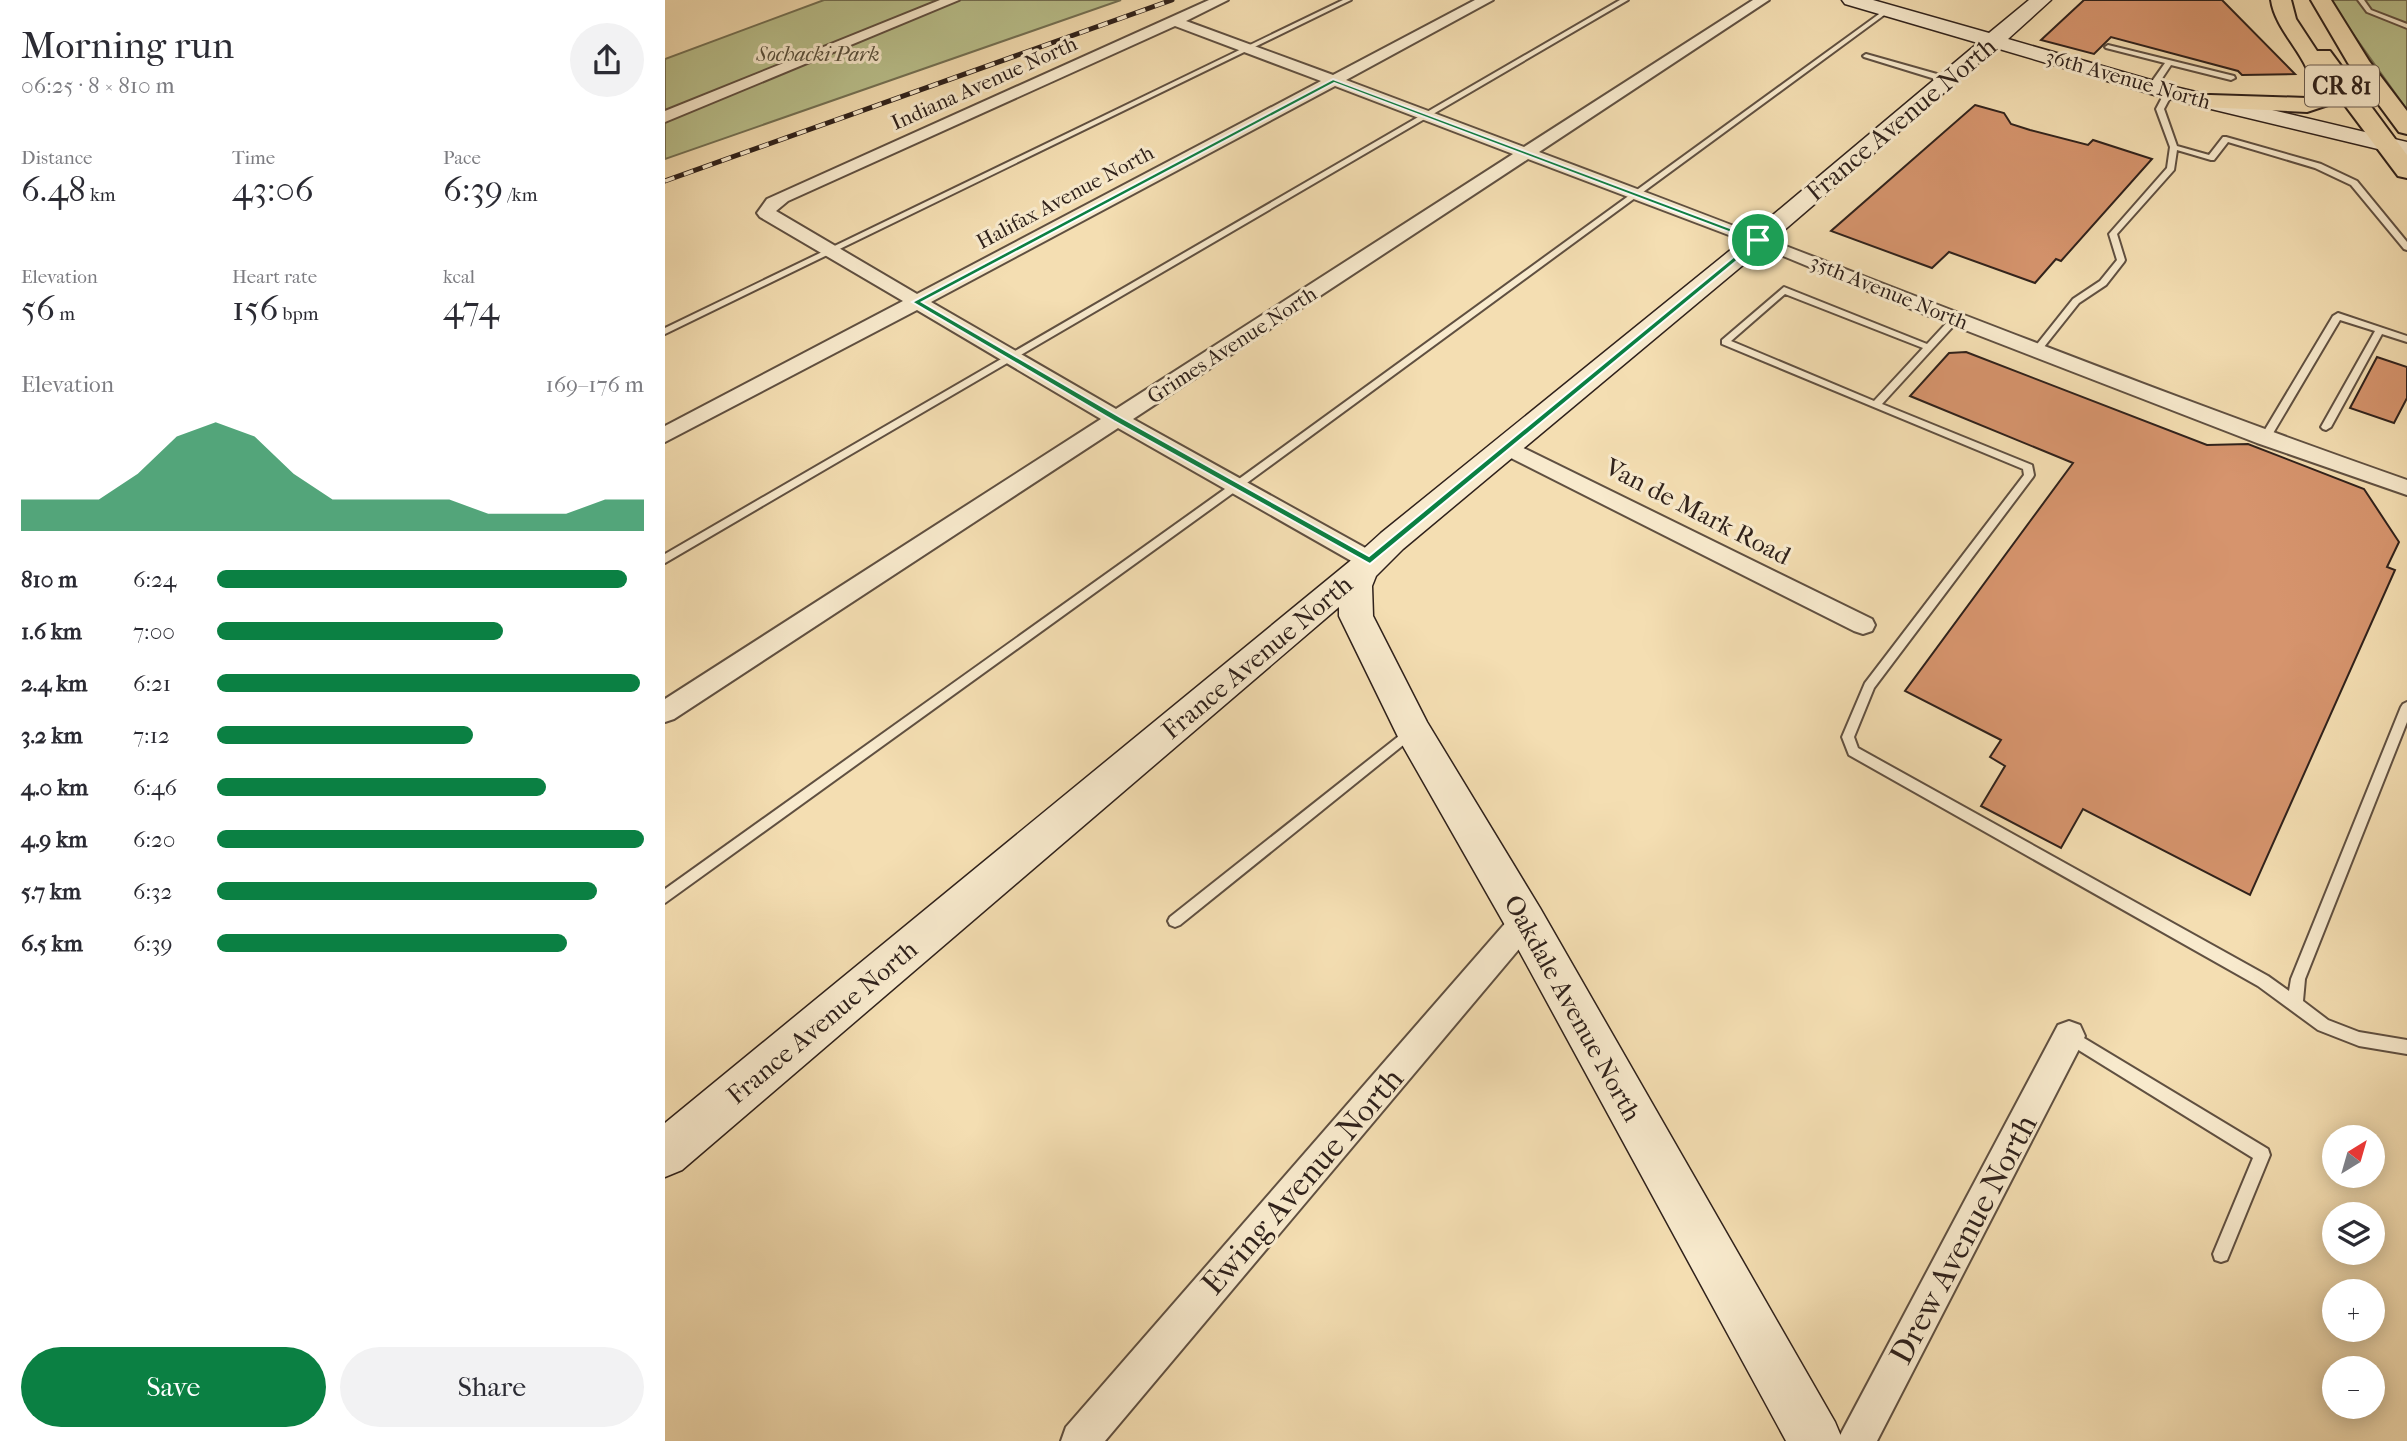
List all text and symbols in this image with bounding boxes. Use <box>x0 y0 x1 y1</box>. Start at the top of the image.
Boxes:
text: Morning run <box>21 23 234 68</box>
button: share <box>570 23 644 97</box>
street label: Indiana Avenue North <box>887 31 1081 135</box>
street label: France Avenue North <box>1800 31 2003 208</box>
park label: Sochacki Park <box>755 42 880 66</box>
street label: 36th Avenue North <box>2043 44 2213 114</box>
road number: CR 81 <box>2305 66 2379 106</box>
text: 06:25 · 8 × 810 m <box>21 72 175 99</box>
street label: Halifax Avenue North <box>972 140 1158 254</box>
text: Distance <box>21 147 92 169</box>
text: Time <box>232 147 275 169</box>
text: Pace <box>443 147 481 169</box>
text: 6.48 <box>21 169 86 210</box>
text: 43:06 <box>232 169 314 210</box>
text: 6:39 <box>443 169 503 210</box>
text: km <box>86 184 116 206</box>
text: /km <box>503 184 537 206</box>
pin <box>1728 210 1788 270</box>
icon: arrive <box>1739 221 1777 259</box>
street label: 35th Avenue North <box>1807 249 1972 335</box>
text: Elevation <box>21 266 98 288</box>
text: Heart rate <box>232 266 317 288</box>
text: kcal <box>443 266 475 288</box>
street label: Grimes Avenue North <box>1143 281 1321 409</box>
text: 56 <box>21 288 55 329</box>
text: 156 <box>232 288 278 329</box>
text: 474 <box>443 288 499 329</box>
text: m <box>55 303 75 325</box>
text: bpm <box>278 303 318 325</box>
text: Elevation <box>21 371 114 398</box>
text: 169–176 m <box>546 371 644 398</box>
street label: Van de Mark Road <box>1599 451 1796 572</box>
text: 810 m <box>21 566 77 593</box>
text: 6:24 <box>133 566 176 593</box>
street label: France Avenue North <box>1156 569 1359 746</box>
text: 1.6 km <box>21 618 82 645</box>
text: 7:00 <box>133 618 175 645</box>
text: 2.4 km <box>21 670 87 697</box>
text: 6:21 <box>133 670 171 697</box>
text: 3.2 km <box>21 722 83 749</box>
text: 7:12 <box>133 722 170 749</box>
text: 4.0 km <box>21 774 88 801</box>
text: 6:46 <box>133 774 177 801</box>
text: 4.9 km <box>21 826 87 853</box>
text: 6:20 <box>133 826 176 853</box>
text: 5.7 km <box>21 878 81 905</box>
text: 6:32 <box>133 878 172 905</box>
street label: Oakdale Avenue North <box>1497 890 1648 1127</box>
text: 6.5 km <box>21 930 83 957</box>
text: 6:39 <box>133 930 173 957</box>
street label: France Avenue North <box>721 934 924 1111</box>
street label: Ewing Avenue North <box>1194 1061 1411 1302</box>
street label: Drew Avenue North <box>1882 1108 2045 1370</box>
north arrow <box>2322 1125 2385 1188</box>
map controls <box>2322 1125 2385 1419</box>
button: layers <box>2322 1202 2385 1265</box>
button: + <box>2322 1279 2385 1342</box>
button: Save <box>21 1347 326 1427</box>
button: Share <box>340 1347 644 1427</box>
button: − <box>2322 1356 2385 1419</box>

